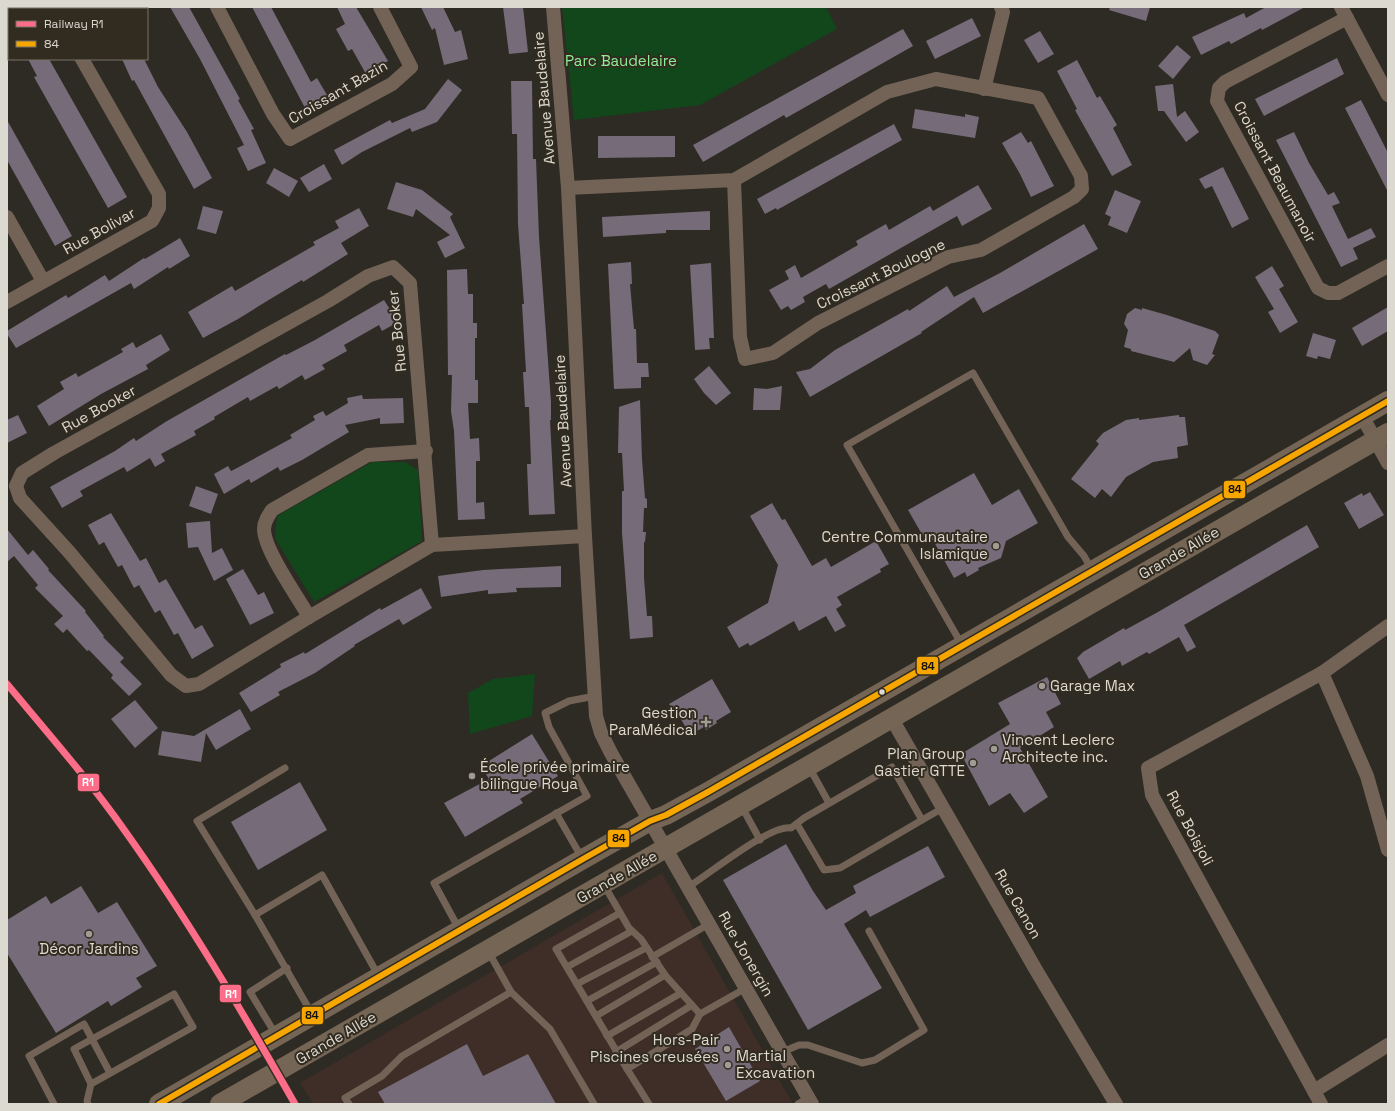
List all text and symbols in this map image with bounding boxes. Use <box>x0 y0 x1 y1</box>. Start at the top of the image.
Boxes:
legend <box>8 8 148 60</box>
text: Railway R1 <box>44 16 104 32</box>
street label: Avenue Baudelaire <box>528 31 559 165</box>
text: 84 <box>44 36 59 52</box>
park label: Parc Baudelaire <box>565 51 677 70</box>
street label: Croissant Bazin <box>285 56 391 128</box>
street label: Croissant Beaumanoir <box>1230 98 1321 246</box>
street label: Rue Bolivar <box>59 203 139 258</box>
street label: Croissant Boulogne <box>813 234 948 313</box>
street label: Rue Booker <box>383 289 410 373</box>
street label: Avenue Baudelaire <box>550 354 575 488</box>
street label: Rue Booker <box>58 380 140 437</box>
line badge: 84 <box>1223 480 1246 499</box>
text: 84 <box>1228 482 1242 496</box>
street label: Grande Allée <box>1135 522 1223 583</box>
place label: Centre Communautaire Islamique <box>821 527 988 563</box>
marker: Centre Communautaire Islamique <box>991 541 1001 551</box>
line badge: 84 <box>916 656 939 675</box>
text: 84 <box>921 659 935 673</box>
place label: Garage Max <box>1050 676 1135 695</box>
marker: Garage Max <box>1037 681 1047 691</box>
unlabelled marker <box>877 687 887 697</box>
place label: Gestion ParaMédical <box>609 703 697 739</box>
marker: Gestion ParaMédical <box>700 716 712 728</box>
place label: Vincent Leclerc Architecte inc. <box>1002 730 1115 766</box>
place label: Plan Group Gastier GTTE <box>874 744 965 780</box>
marker: Vincent Leclerc Architecte inc. <box>989 744 999 754</box>
place label: École privée primaire bilingue Roya <box>480 757 630 793</box>
marker: Plan Group Gastier GTTE <box>968 758 978 768</box>
marker: École privée primaire bilingue Roya <box>467 771 477 781</box>
line badge: R1 <box>77 773 100 792</box>
text: R1 <box>82 775 94 789</box>
street label: Rue Boisjoli <box>1163 787 1218 869</box>
line badge: 84 <box>607 829 630 848</box>
text: 84 <box>612 831 626 845</box>
street label: Grande Allée <box>573 846 661 907</box>
street label: Rue Canon <box>991 866 1046 942</box>
street label: Rue Jonergin <box>714 908 778 1000</box>
marker: Décor Jardins <box>84 929 94 939</box>
place label: Décor Jardins <box>39 939 139 958</box>
line badge: R1 <box>219 984 242 1003</box>
text: R1 <box>225 987 237 1001</box>
line badge: 84 <box>301 1006 324 1025</box>
street label: Grande Allée <box>292 1007 380 1068</box>
text: 84 <box>305 1008 319 1022</box>
place label: Hors-Pair Piscines creusées <box>590 1030 719 1066</box>
marker: Hors-Pair Piscines creusées <box>722 1044 732 1054</box>
place label: Martial Excavation <box>736 1046 815 1082</box>
marker: Martial Excavation <box>723 1060 733 1070</box>

